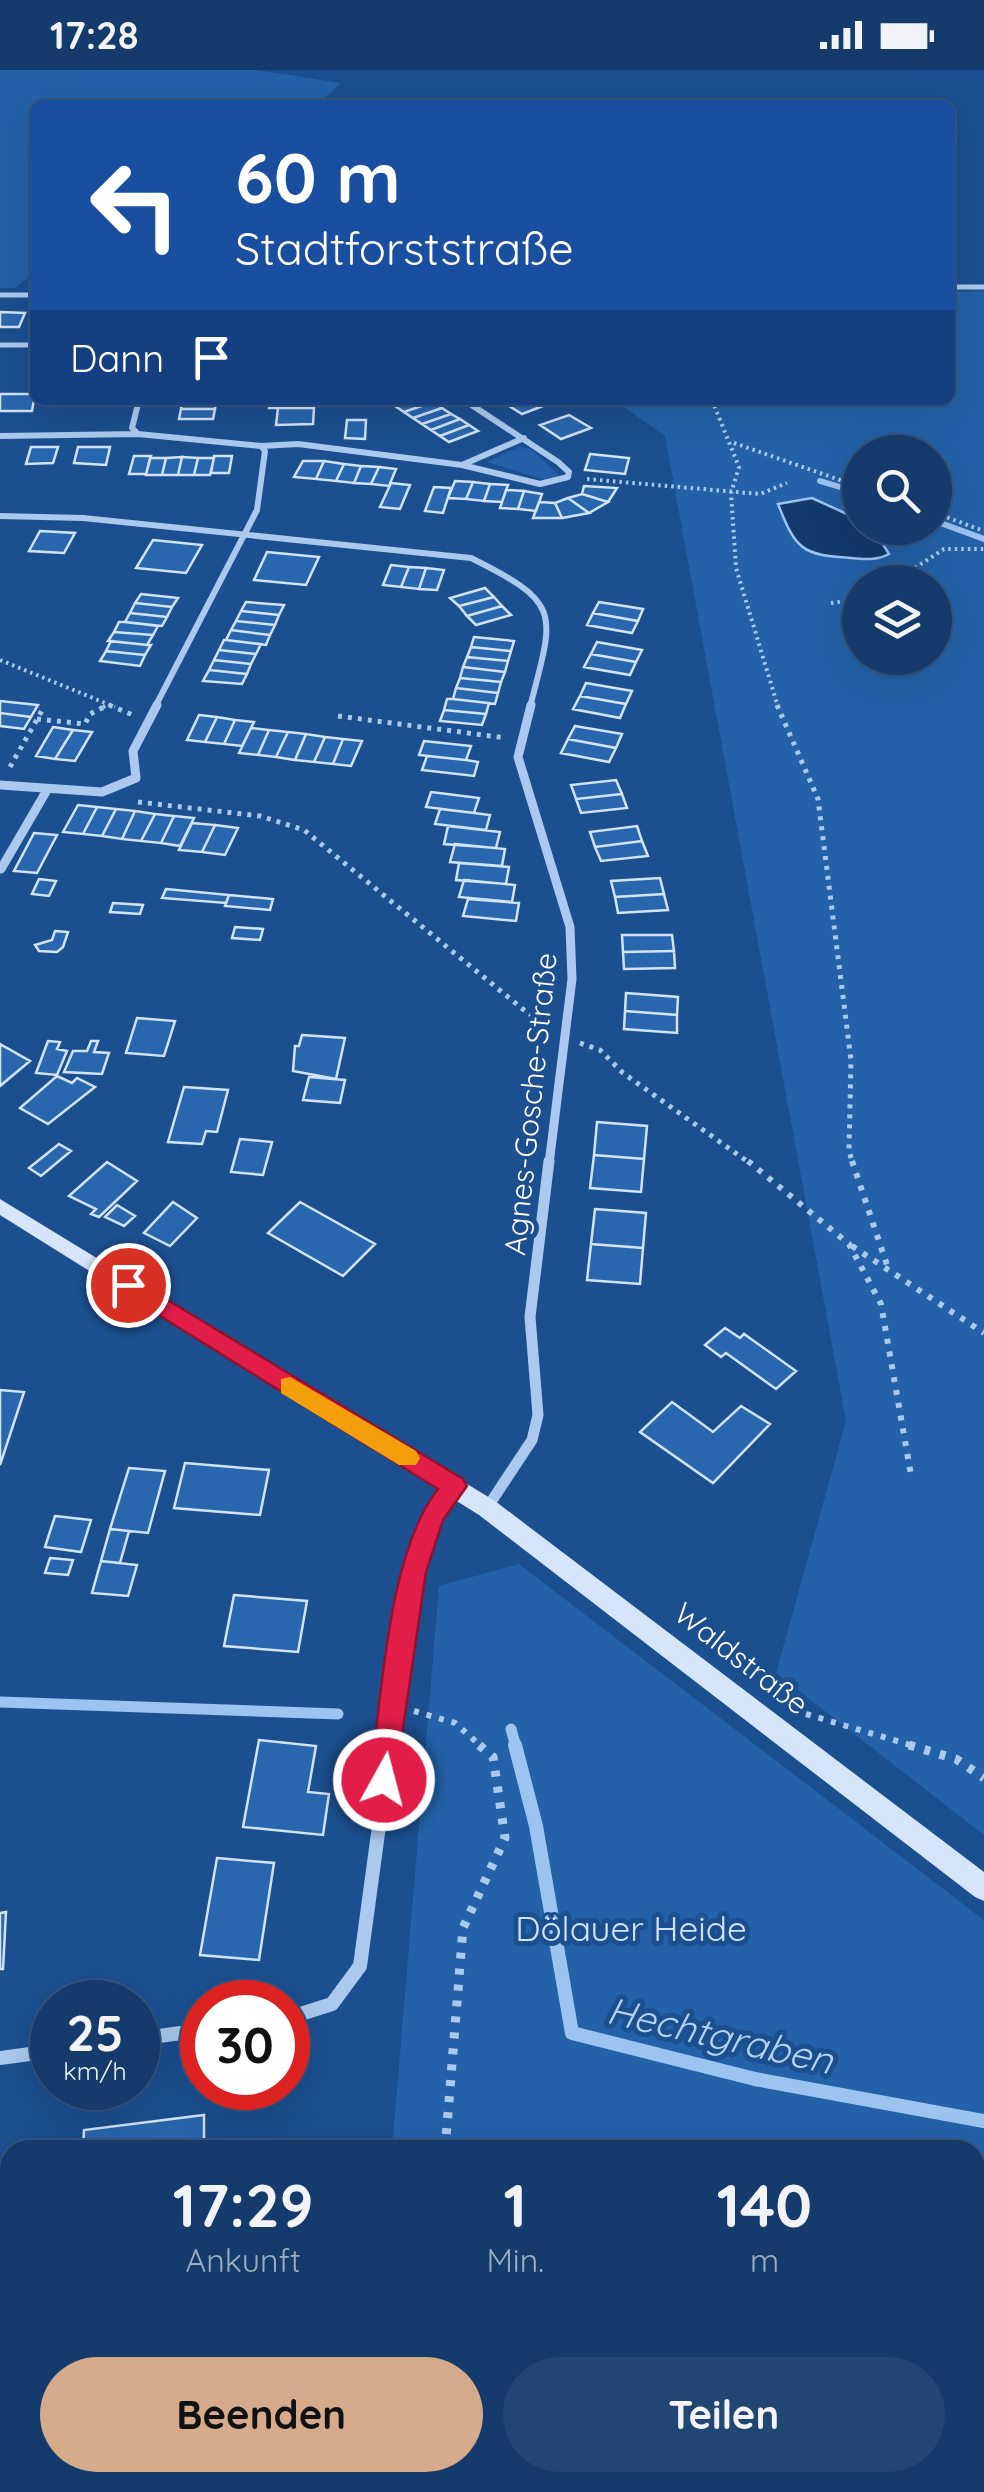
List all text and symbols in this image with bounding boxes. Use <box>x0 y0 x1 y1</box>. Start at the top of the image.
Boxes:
text: 17:28 <box>50 11 138 59</box>
text: 60 m <box>235 133 401 221</box>
icon: left <box>70 140 200 270</box>
text: Stadtforststraße <box>235 220 574 276</box>
icon: arrive <box>184 330 239 385</box>
text: Dann <box>70 334 164 382</box>
map controls <box>842 435 952 675</box>
button: search <box>842 435 952 545</box>
button: layers <box>842 565 952 675</box>
street label: Agnes-Gosche-Straße <box>495 951 565 1257</box>
pin <box>86 1243 171 1328</box>
icon: arrive <box>101 1258 156 1313</box>
street label: Waldstraße <box>667 1594 817 1723</box>
position arrow <box>332 1728 436 1832</box>
park label: Dölauer Heide <box>515 1906 747 1950</box>
speed limit sign: 30 <box>180 1980 310 2110</box>
water label: Hechtgraben <box>603 1986 839 2085</box>
text: 25 <box>66 2001 124 2064</box>
text: km/h <box>63 2055 127 2086</box>
text: 17:29 <box>173 2167 314 2242</box>
text: 1 <box>504 2167 527 2242</box>
text: 140 <box>717 2167 812 2242</box>
text: Ankunft <box>186 2240 301 2280</box>
text: Min. <box>486 2240 544 2280</box>
text: m <box>750 2240 779 2280</box>
button: Beenden <box>40 2357 483 2472</box>
button: Teilen <box>503 2357 945 2472</box>

